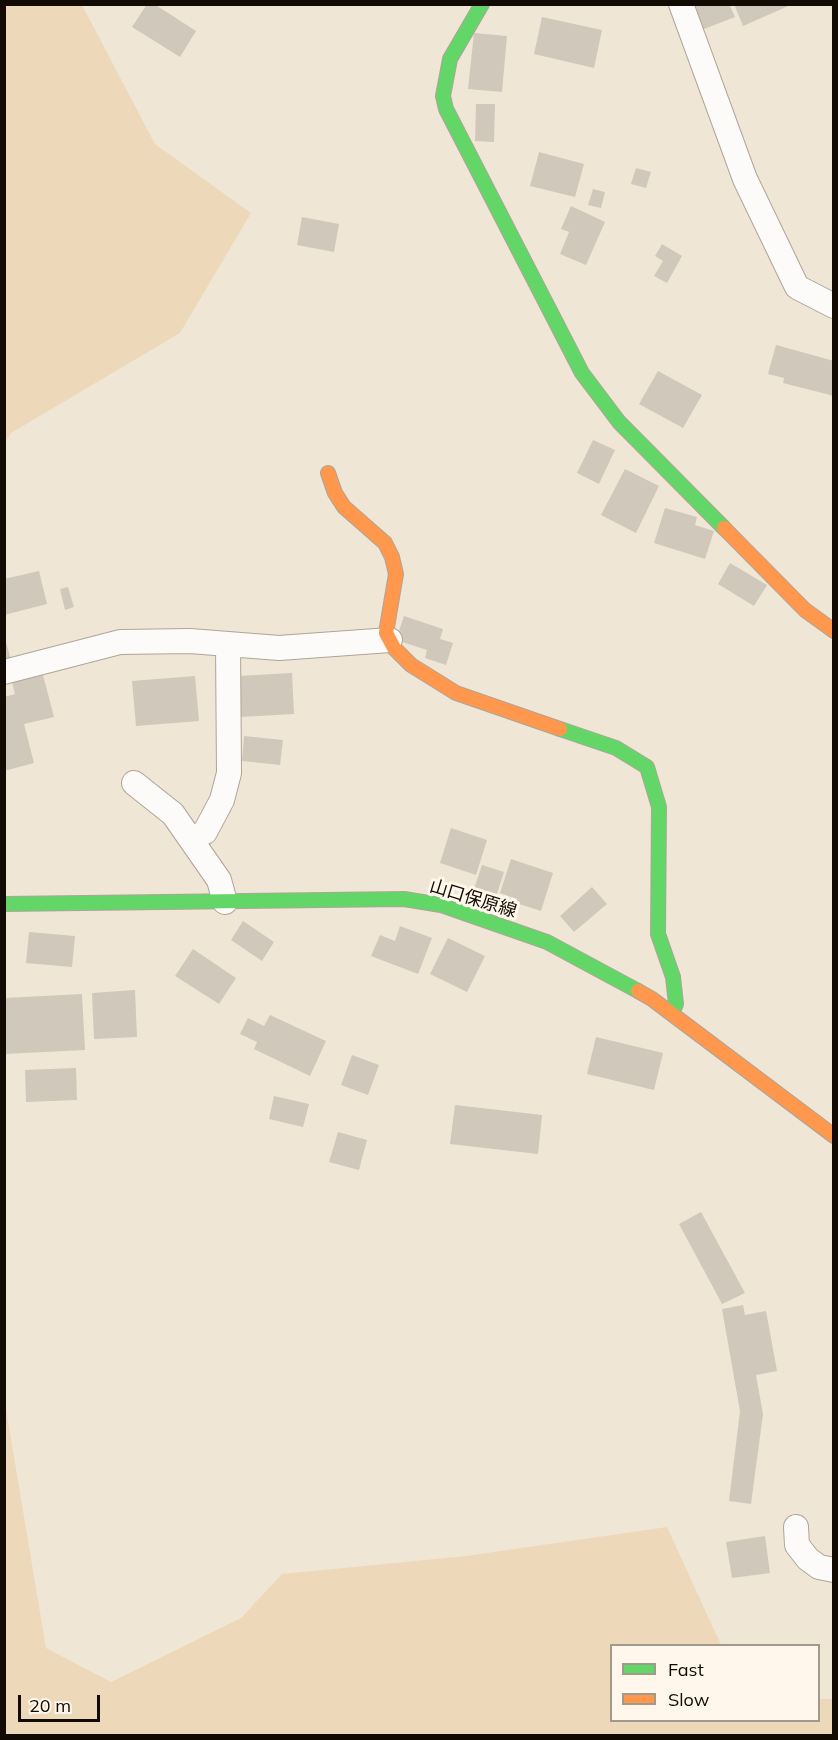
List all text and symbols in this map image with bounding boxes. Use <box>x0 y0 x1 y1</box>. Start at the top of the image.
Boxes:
street label: 山口保原線 <box>427 876 519 922</box>
legend <box>610 1644 820 1722</box>
text: Fast <box>668 1658 704 1681</box>
scale bar <box>21 1683 104 1721</box>
text: Slow <box>668 1688 709 1711</box>
text: 20 m <box>29 1694 71 1717</box>

